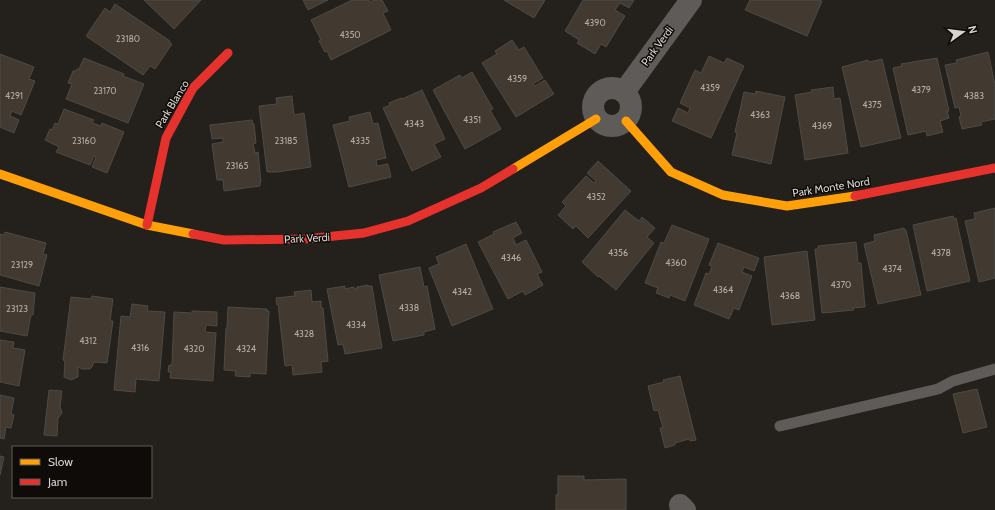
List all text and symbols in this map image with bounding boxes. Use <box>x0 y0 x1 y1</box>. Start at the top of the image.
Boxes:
north arrow <box>943 12 983 52</box>
house number: 4390 <box>584 17 606 28</box>
street label: Park Verdi <box>638 23 676 69</box>
text: N <box>965 24 980 35</box>
house number: 4350 <box>339 29 361 40</box>
house number: 23180 <box>116 33 140 44</box>
house number: 4359 <box>507 73 527 84</box>
street label: Park Blanco <box>152 77 192 131</box>
house number: 4359 <box>700 82 720 93</box>
house number: 4379 <box>911 84 931 95</box>
house number: 23170 <box>93 85 117 96</box>
house number: 4291 <box>5 90 23 101</box>
house number: 4383 <box>964 90 984 101</box>
house number: 4375 <box>862 99 882 110</box>
house number: 4363 <box>750 109 770 120</box>
house number: 4351 <box>463 114 481 125</box>
house number: 4343 <box>404 118 424 129</box>
house number: 4369 <box>812 120 832 131</box>
house number: 23160 <box>72 135 96 146</box>
house number: 23185 <box>275 135 298 146</box>
house number: 4335 <box>350 135 370 146</box>
house number: 23165 <box>226 160 248 171</box>
street label: Park Monte Nord <box>791 174 871 200</box>
house number: 4352 <box>586 191 606 202</box>
street label: Park Verdi <box>284 230 330 246</box>
house number: 4356 <box>608 247 628 258</box>
house number: 4378 <box>931 247 951 258</box>
house number: 4346 <box>501 252 521 263</box>
house number: 4360 <box>665 257 687 268</box>
house number: 23129 <box>11 259 33 270</box>
house number: 4374 <box>882 263 902 274</box>
house number: 4370 <box>831 279 851 290</box>
house number: 4364 <box>713 284 733 295</box>
house number: 4342 <box>452 286 472 297</box>
house number: 4368 <box>780 290 800 301</box>
house number: 4338 <box>399 302 419 313</box>
house number: 23123 <box>6 303 28 314</box>
house number: 4334 <box>346 319 366 330</box>
house number: 4328 <box>294 328 314 339</box>
house number: 4312 <box>79 335 97 346</box>
house number: 4316 <box>131 342 149 353</box>
house number: 4320 <box>183 343 205 354</box>
house number: 4324 <box>236 343 256 354</box>
legend <box>12 446 152 498</box>
text: Slow <box>48 454 73 469</box>
text: Jam <box>47 474 67 489</box>

